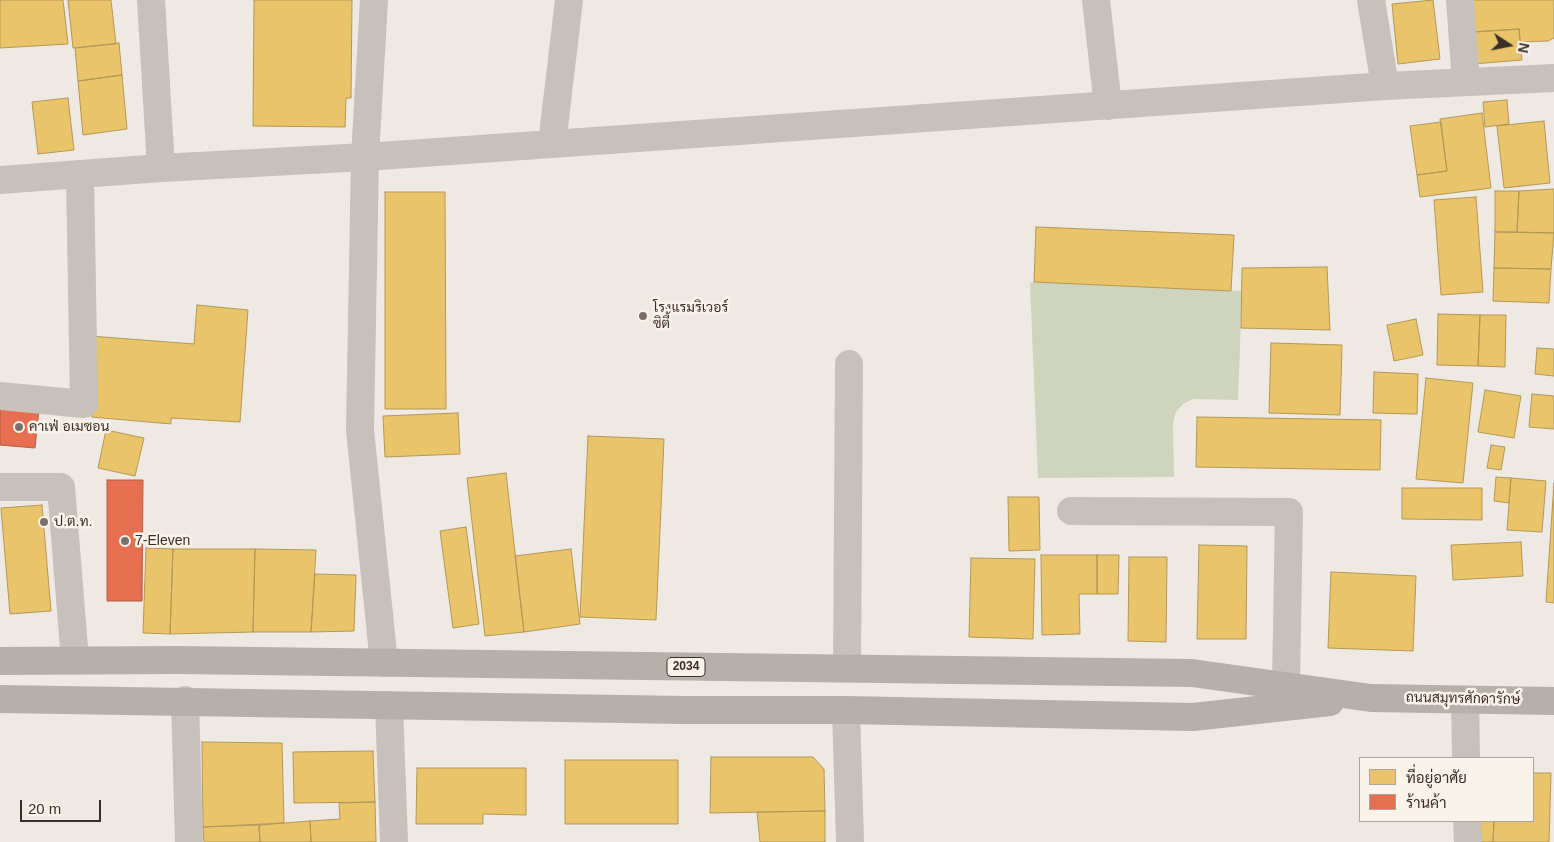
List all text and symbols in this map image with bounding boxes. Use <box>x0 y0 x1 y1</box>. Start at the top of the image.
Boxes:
north arrow <box>1484 20 1534 70</box>
text: N <box>1515 41 1533 54</box>
place label: โรงแรมริเวอร์ ซิตี้ <box>653 300 728 332</box>
marker: โรงแรมริเวอร์ ซิตี้ <box>637 310 649 322</box>
place label: คาเฟ่ อเมซอน <box>29 419 109 435</box>
marker: คาเฟ่ อเมซอน <box>13 421 25 433</box>
place label: ป.ต.ท. <box>54 514 93 530</box>
marker: ป.ต.ท. <box>38 516 50 528</box>
place label: 7-Eleven <box>135 533 190 549</box>
marker: 7-Eleven <box>119 535 131 547</box>
road number: 2034 <box>667 658 705 676</box>
street label: ถนนสมุทรศักดารักษ์ <box>1406 690 1520 708</box>
legend <box>1359 757 1534 822</box>
text: ที่อยู่อาศัย <box>1406 769 1467 786</box>
scale bar <box>22 790 104 822</box>
text: ร้านค้า <box>1406 794 1446 811</box>
text: 20 m <box>28 800 61 817</box>

